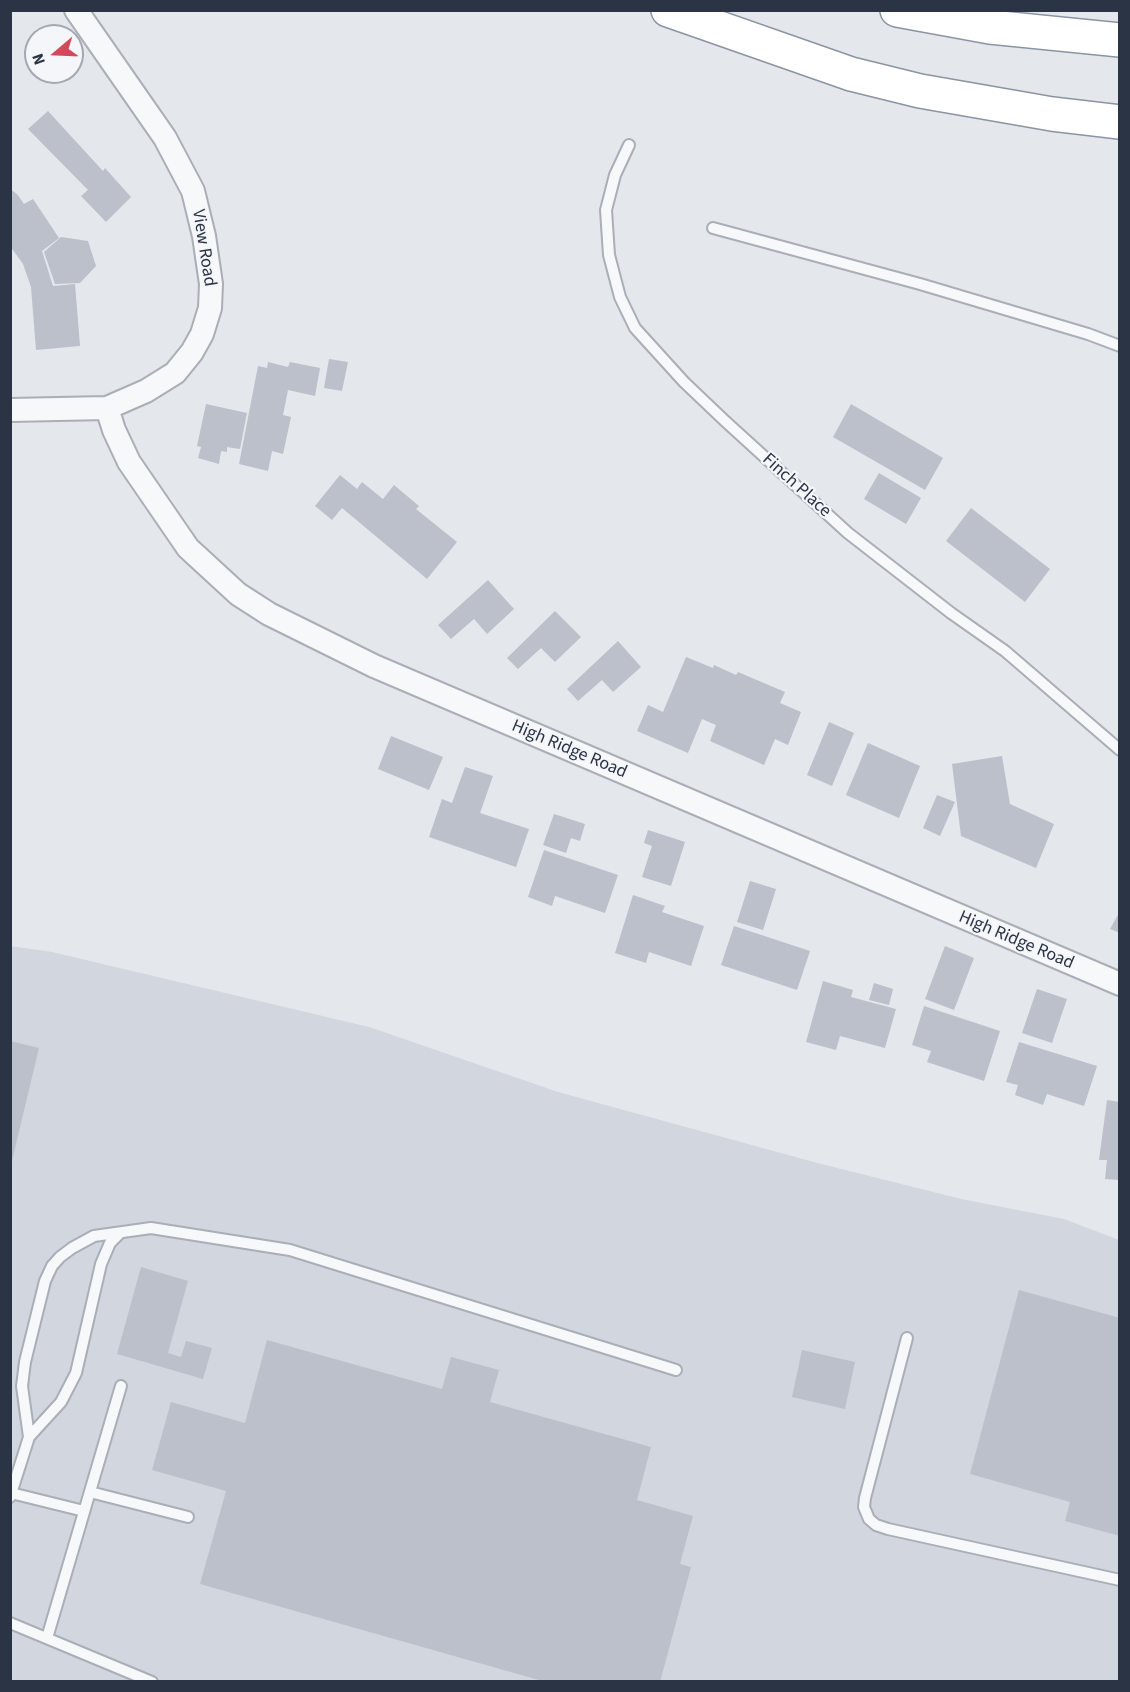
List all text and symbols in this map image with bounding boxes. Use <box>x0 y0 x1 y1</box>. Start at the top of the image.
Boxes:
north arrow <box>24 24 84 84</box>
text: N <box>27 51 51 68</box>
street label: View Road <box>186 208 220 288</box>
street label: Finch Place <box>757 449 835 523</box>
street label: High Ridge Road <box>508 716 630 784</box>
street label: High Ridge Road <box>955 907 1077 975</box>

